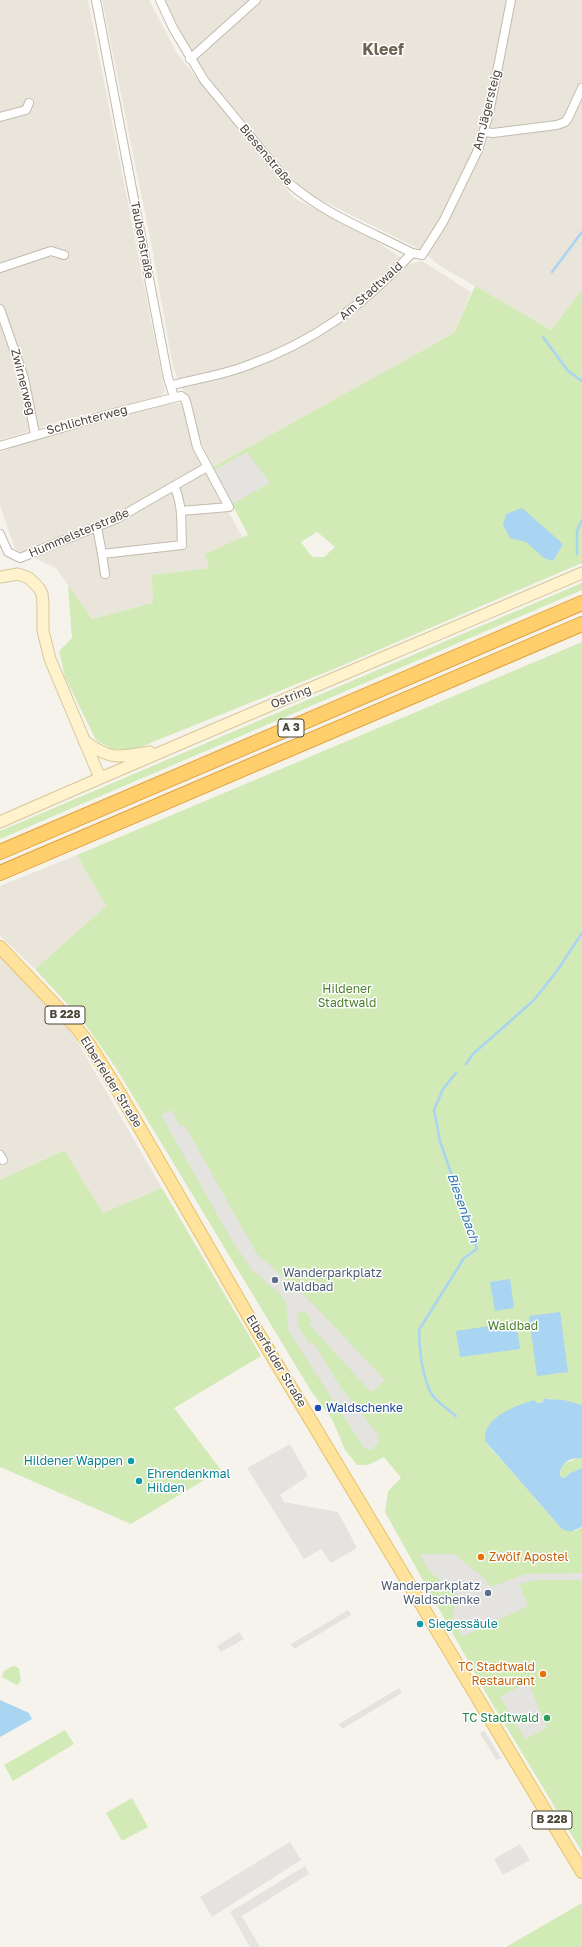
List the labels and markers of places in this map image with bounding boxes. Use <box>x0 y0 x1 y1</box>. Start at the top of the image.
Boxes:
place label: Wanderparkplatz Waldbad <box>283 1266 382 1294</box>
marker: Wanderparkplatz Waldbad <box>270 1275 280 1285</box>
place label: Waldschenke <box>326 1401 403 1415</box>
marker: Waldschenke <box>313 1403 323 1413</box>
place label: Hildener Wappen <box>24 1454 123 1468</box>
marker: Hildener Wappen <box>126 1456 136 1466</box>
place label: Ehrendenkmal Hilden <box>147 1467 230 1495</box>
marker: Ehrendenkmal Hilden <box>134 1476 144 1486</box>
place label: Zwölf Apostel <box>489 1550 568 1564</box>
marker: Zwölf Apostel <box>476 1552 486 1562</box>
place label: Wanderparkplatz Waldschenke <box>381 1579 480 1607</box>
marker: Wanderparkplatz Waldschenke <box>483 1588 493 1598</box>
place label: Siegessäule <box>428 1617 498 1631</box>
marker: Siegessäule <box>415 1619 425 1629</box>
place label: TC Stadtwald Restaurant <box>458 1660 535 1688</box>
marker: TC Stadtwald Restaurant <box>538 1669 548 1679</box>
place label: TC Stadtwald <box>462 1711 539 1725</box>
marker: TC Stadtwald <box>542 1713 552 1723</box>

